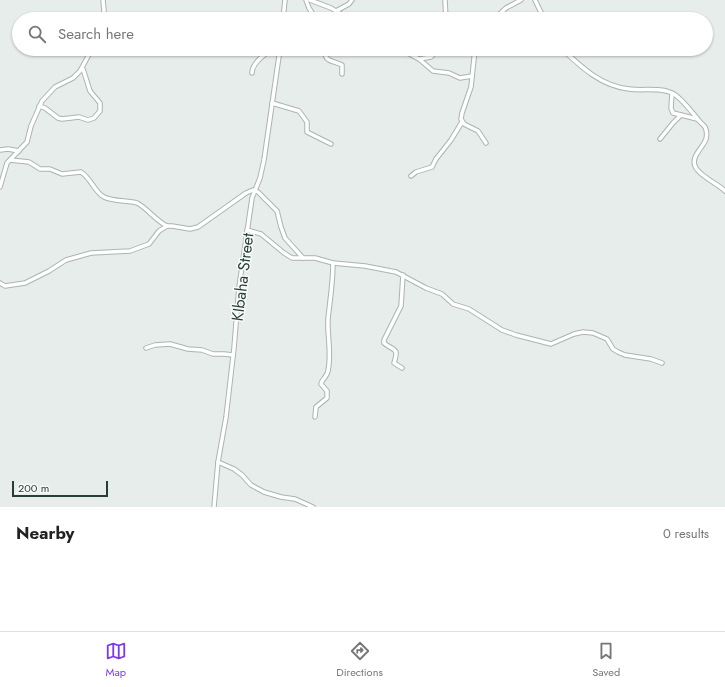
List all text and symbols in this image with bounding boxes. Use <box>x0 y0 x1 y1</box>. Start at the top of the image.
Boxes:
search box <box>12 12 713 56</box>
icon: search <box>26 23 48 45</box>
text: Search here <box>58 23 134 45</box>
street label: KIbaha Street <box>226 231 259 323</box>
scale bar <box>12 479 108 498</box>
text: 200 m <box>18 480 49 496</box>
text: Nearby <box>16 521 74 545</box>
text: 0 results <box>663 524 709 543</box>
tab: Map <box>105 640 127 680</box>
tab: Directions <box>336 640 383 680</box>
tab: Saved <box>592 640 620 680</box>

